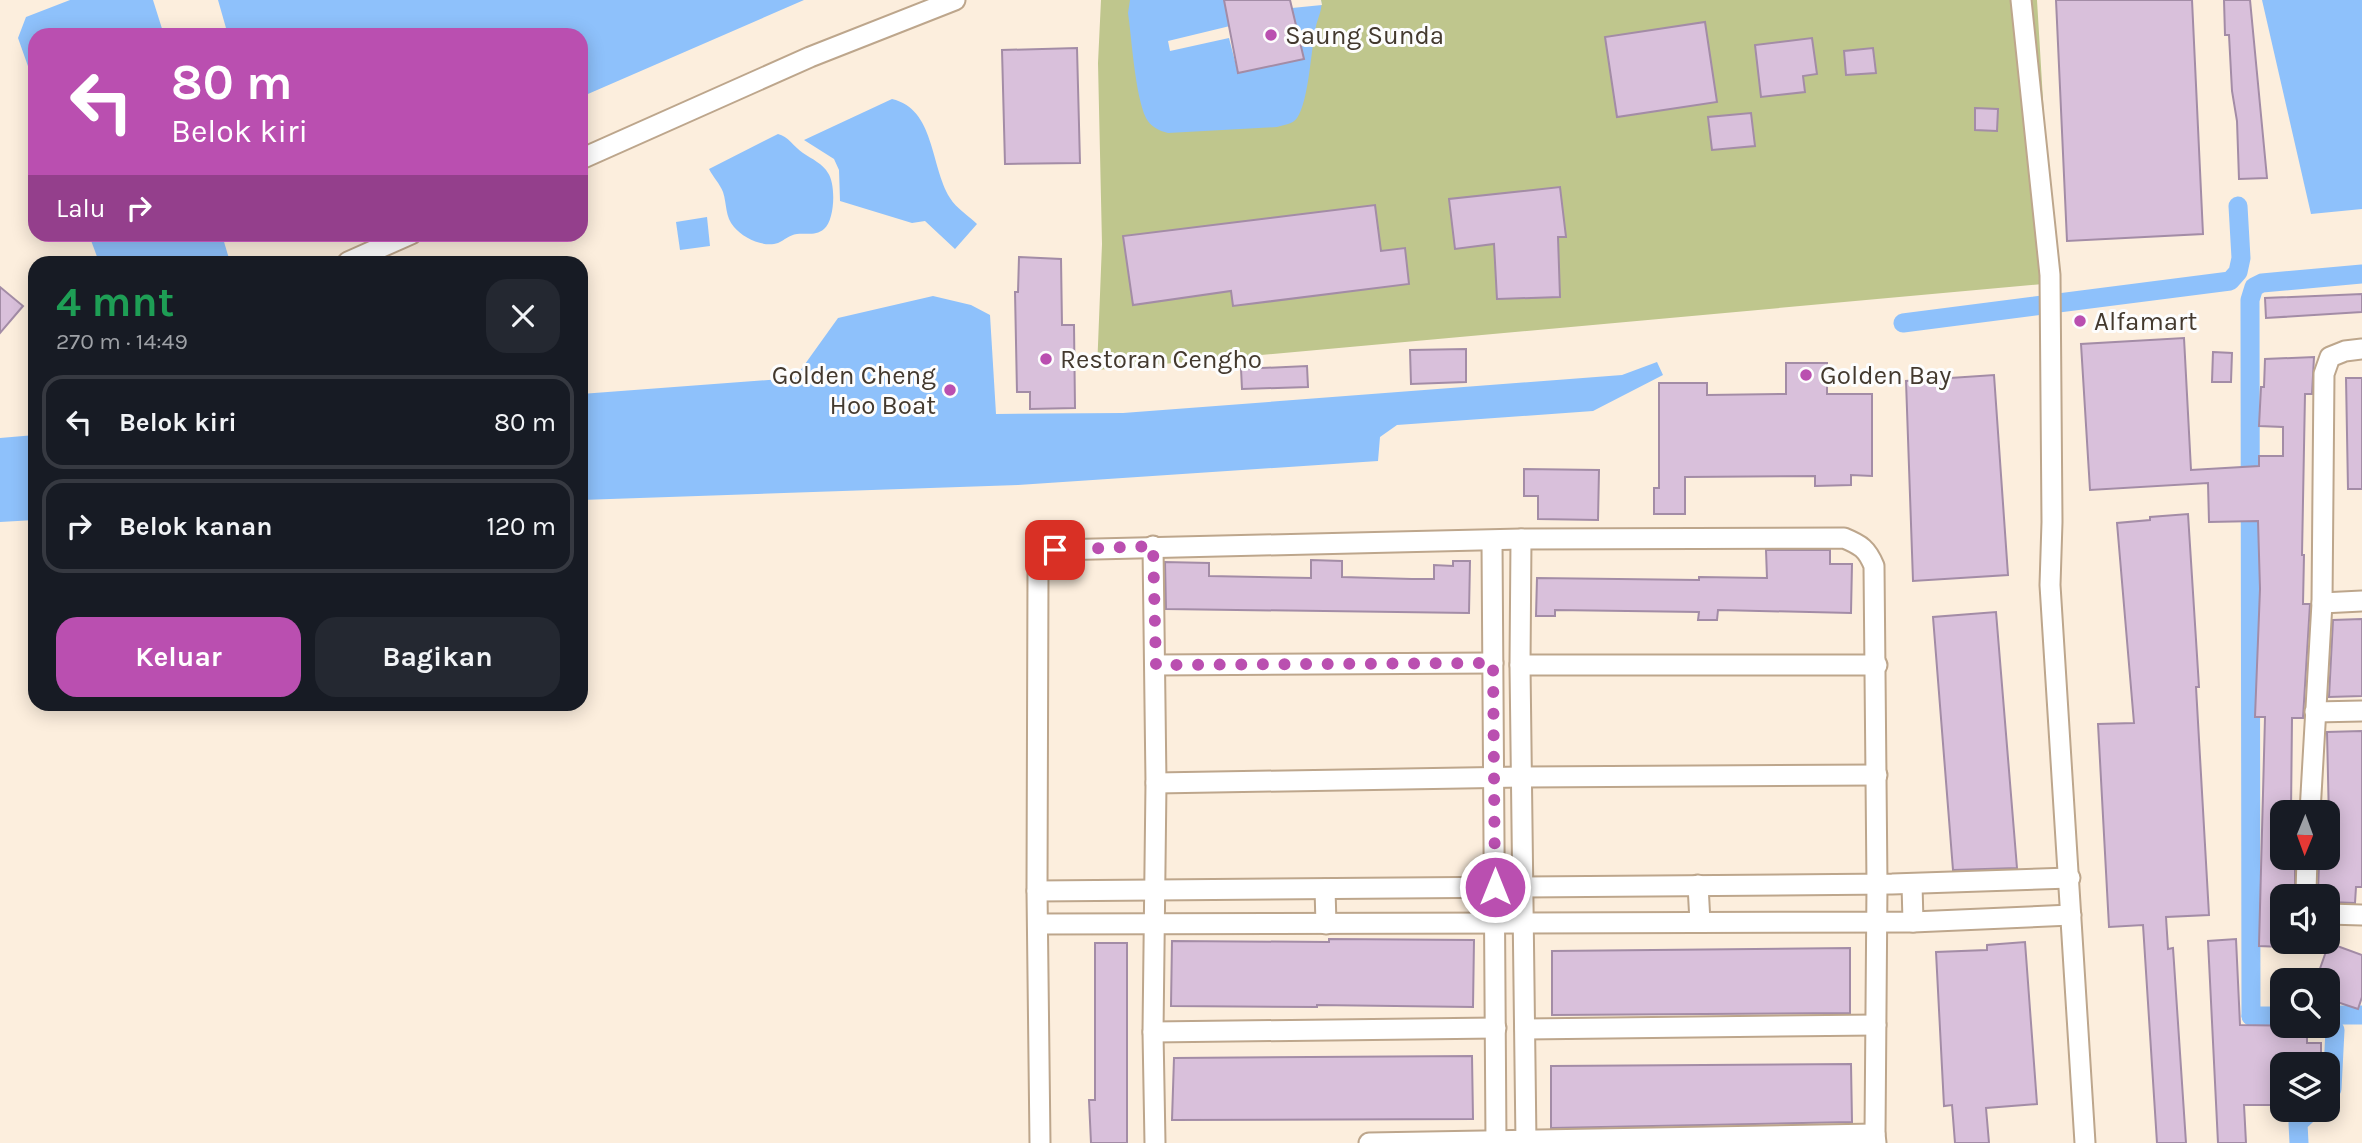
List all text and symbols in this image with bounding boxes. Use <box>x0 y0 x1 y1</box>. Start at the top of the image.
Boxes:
place label: Saung Sunda <box>1285 20 1444 51</box>
marker: Saung Sunda <box>1263 27 1279 43</box>
text: 80 m <box>171 54 293 111</box>
icon: left <box>56 56 147 147</box>
text: Belok kiri <box>171 113 308 150</box>
icon: right <box>120 189 158 227</box>
text: Lalu <box>56 193 106 224</box>
text: 4 mnt <box>56 277 174 327</box>
button: close <box>486 279 560 353</box>
place label: Alfamart <box>2094 306 2197 337</box>
marker: Alfamart <box>2072 313 2088 329</box>
text: 270 m · 14:49 <box>56 328 188 355</box>
place label: Restoran Cengho <box>1060 344 1262 375</box>
marker: Restoran Cengho <box>1038 351 1054 367</box>
place label: Golden Cheng Hoo Boat <box>772 360 936 421</box>
place label: Golden Bay <box>1820 360 1951 391</box>
marker: Golden Bay <box>1798 367 1814 383</box>
marker: Golden Cheng Hoo Boat <box>942 382 958 398</box>
icon: left <box>60 403 98 441</box>
text: Belok kiri <box>119 407 237 438</box>
text: 80 m <box>494 407 556 438</box>
icon: right <box>60 507 98 545</box>
text: Belok kanan <box>119 511 272 542</box>
text: 120 m <box>486 511 556 542</box>
pin <box>1025 520 1085 580</box>
icon: arrive <box>1036 531 1074 569</box>
button: Keluar <box>56 617 301 697</box>
button: Bagikan <box>315 617 560 697</box>
north arrow <box>2270 800 2340 870</box>
map controls <box>2270 800 2340 1122</box>
position arrow <box>1458 850 1532 924</box>
button: sound <box>2270 884 2340 954</box>
button: search <box>2270 968 2340 1038</box>
button: layers <box>2270 1052 2340 1122</box>

